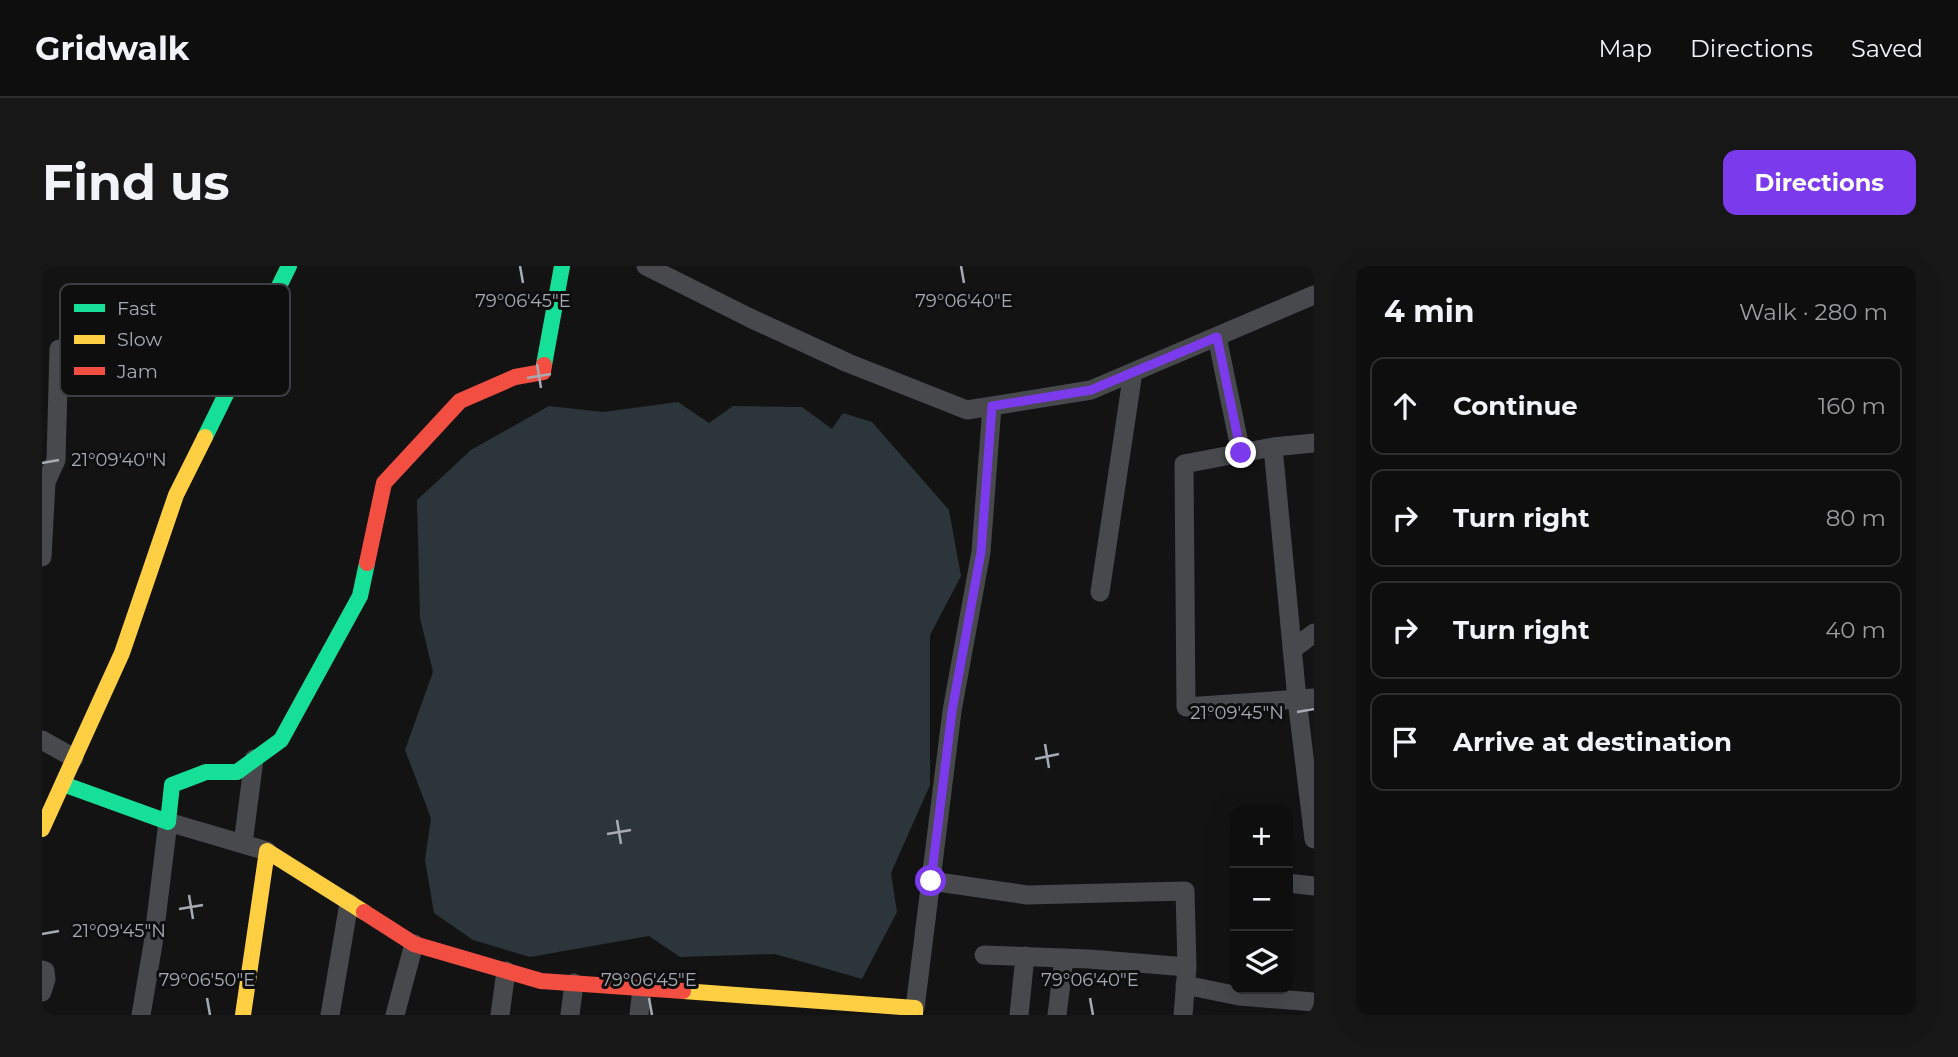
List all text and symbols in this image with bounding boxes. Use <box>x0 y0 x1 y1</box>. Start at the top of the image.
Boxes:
text: Gridwalk <box>35 28 189 68</box>
text: Map <box>1599 34 1652 63</box>
text: Directions <box>1690 34 1813 63</box>
text: Saved <box>1851 34 1923 63</box>
button: Directions <box>1723 150 1916 215</box>
text: Find us <box>42 153 230 212</box>
legend <box>60 284 290 396</box>
text: 79°06'45"E <box>475 290 571 312</box>
text: 79°06'40"E <box>915 290 1013 312</box>
text: 4 min <box>1384 293 1474 330</box>
text: Fast <box>117 297 157 320</box>
text: Walk · 280 m <box>1739 298 1888 326</box>
text: Slow <box>117 328 162 351</box>
text: Jam <box>116 360 158 383</box>
icon: ahead <box>1386 387 1424 425</box>
text: Continue <box>1453 390 1578 422</box>
text: 160 m <box>1818 392 1886 420</box>
route end <box>1225 437 1256 468</box>
text: 21°09'40"N <box>71 449 167 471</box>
icon: right <box>1386 499 1424 537</box>
text: Turn right <box>1453 502 1589 534</box>
text: 80 m <box>1826 504 1886 532</box>
icon: right <box>1386 611 1424 649</box>
text: Turn right <box>1453 614 1589 646</box>
text: 40 m <box>1825 616 1886 644</box>
text: 21°09'45"N <box>1190 702 1284 724</box>
icon: arrive <box>1386 723 1424 761</box>
text: Arrive at destination <box>1453 726 1732 758</box>
map controls <box>1230 805 1293 994</box>
button: + <box>1230 805 1293 868</box>
route start <box>915 865 946 896</box>
button: − <box>1230 868 1293 931</box>
text: 21°09'45"N <box>72 920 166 942</box>
button: layers <box>1230 931 1293 994</box>
text: 79°06'50"E <box>159 969 255 991</box>
text: 79°06'45"E <box>601 969 697 991</box>
text: 79°06'40"E <box>1041 969 1139 991</box>

